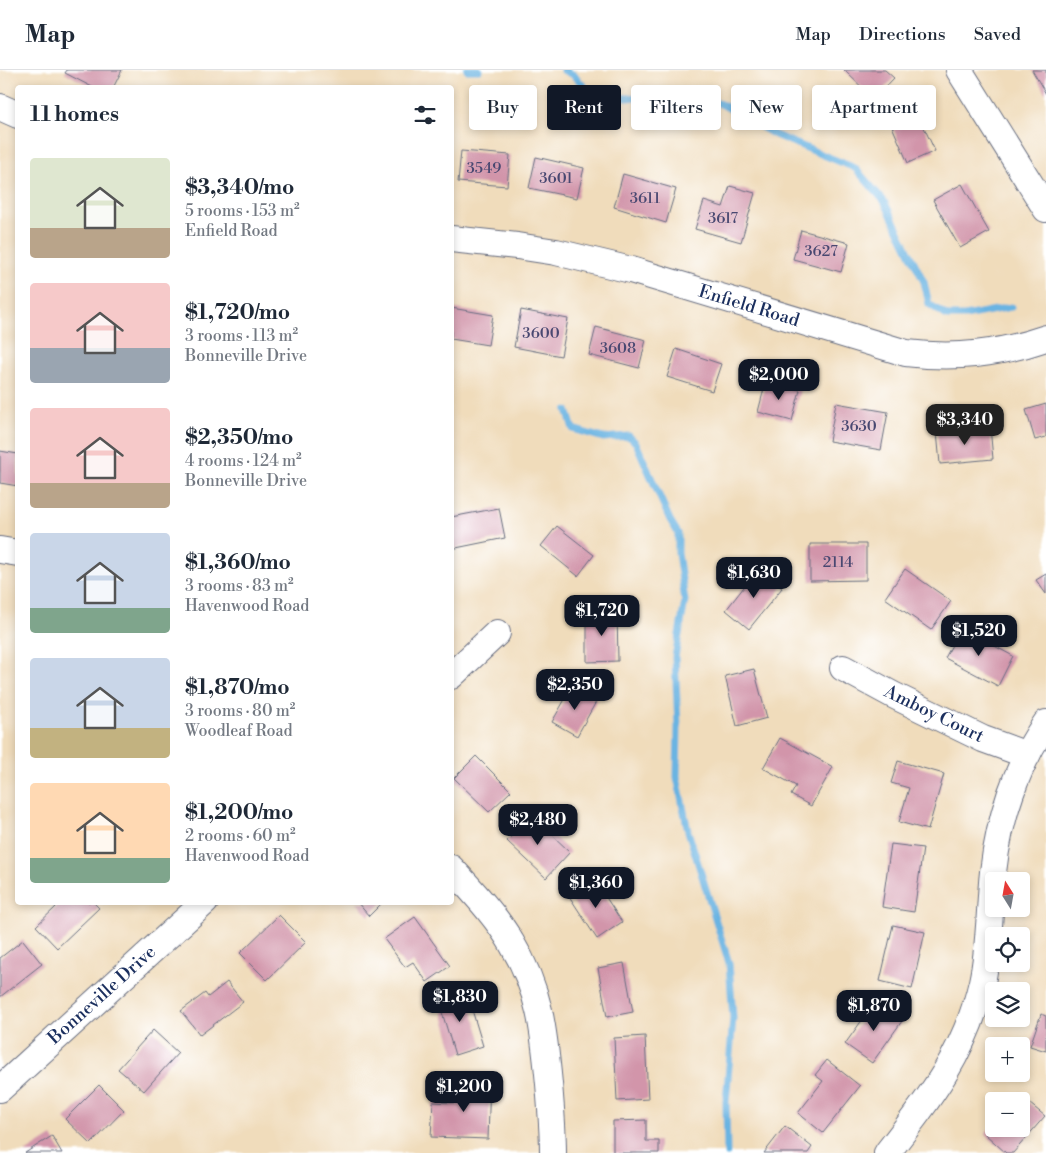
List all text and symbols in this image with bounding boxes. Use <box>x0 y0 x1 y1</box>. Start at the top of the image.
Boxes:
text: Map <box>25 20 75 50</box>
text: Map <box>795 23 831 46</box>
text: Directions <box>859 23 946 46</box>
text: Saved <box>974 23 1021 46</box>
chip: Buy <box>469 85 537 130</box>
chip: Rent <box>547 85 621 130</box>
chip: Filters <box>631 85 721 130</box>
chip: New <box>731 85 802 130</box>
chip: Apartment <box>812 85 936 130</box>
icon: filters <box>411 101 439 129</box>
text: 11 homes <box>30 102 119 128</box>
house number: 3549 <box>467 159 501 178</box>
house number: 3601 <box>539 169 573 188</box>
text: $3,340/mo <box>185 175 294 201</box>
icon: home <box>70 178 130 238</box>
house number: 3611 <box>630 189 661 208</box>
text: 5 rooms · 153 m² <box>185 201 300 221</box>
house number: 3617 <box>708 209 739 228</box>
text: Enfield Road <box>185 221 278 241</box>
house number: 3627 <box>804 242 838 261</box>
street label: Enfield Road <box>696 280 803 332</box>
text: $1,720/mo <box>185 300 290 326</box>
icon: home <box>70 303 130 363</box>
house number: 3600 <box>522 324 560 343</box>
text: 3 rooms · 113 m² <box>185 326 298 346</box>
house number: 3608 <box>600 339 636 358</box>
text: Bonneville Drive <box>185 346 307 366</box>
pin: $2,000 <box>738 358 820 401</box>
text: $2,000 <box>749 365 809 385</box>
pin: $3,340 <box>924 404 1006 446</box>
text: $3,340 <box>937 410 993 430</box>
house number: 3630 <box>841 417 877 436</box>
text: $2,350/mo <box>185 425 293 451</box>
icon: home <box>70 428 130 488</box>
text: 4 rooms · 124 m² <box>185 451 302 471</box>
text: Bonneville Drive <box>185 471 307 491</box>
text: $1,360/mo <box>185 550 291 576</box>
icon: home <box>70 553 130 613</box>
house number: 2114 <box>823 553 853 572</box>
pin: $1,630 <box>713 556 795 599</box>
text: $1,630 <box>727 563 781 583</box>
text: 3 rooms · 83 m² <box>185 576 294 596</box>
pin: $1,720 <box>561 594 643 637</box>
text: Havenwood Road <box>185 596 309 616</box>
text: $1,720 <box>575 601 629 621</box>
pin: $1,520 <box>938 614 1020 657</box>
text: $1,520 <box>952 621 1006 641</box>
pin: $2,350 <box>534 668 616 711</box>
text: $1,870/mo <box>185 675 290 701</box>
text: $2,350 <box>547 675 603 695</box>
icon: home <box>70 678 130 738</box>
street label: Amboy Court <box>880 680 988 748</box>
text: 3 rooms · 80 m² <box>185 701 295 721</box>
text: Woodleaf Road <box>185 721 293 741</box>
text: $1,200/mo <box>185 800 293 826</box>
icon: home <box>70 803 130 863</box>
pin: $2,480 <box>497 804 579 846</box>
text: $2,480 <box>510 810 566 830</box>
text: 2 rooms · 60 m² <box>185 826 296 846</box>
text: Havenwood Road <box>185 846 309 866</box>
pin: $1,360 <box>555 866 637 909</box>
north arrow <box>985 872 1030 918</box>
map controls <box>985 872 1030 1137</box>
text: $1,360 <box>569 873 623 893</box>
button: locate <box>985 927 1030 972</box>
street label: Bonneville Drive <box>42 940 161 1050</box>
pin: $1,830 <box>419 980 501 1023</box>
button: layers <box>985 982 1030 1027</box>
text: $1,830 <box>433 987 487 1007</box>
pin: $1,870 <box>833 990 915 1032</box>
text: $1,870 <box>848 996 900 1016</box>
button: + <box>985 1037 1030 1082</box>
pin: $1,200 <box>423 1070 505 1113</box>
text: $1,200 <box>436 1077 492 1097</box>
button: − <box>985 1092 1030 1137</box>

